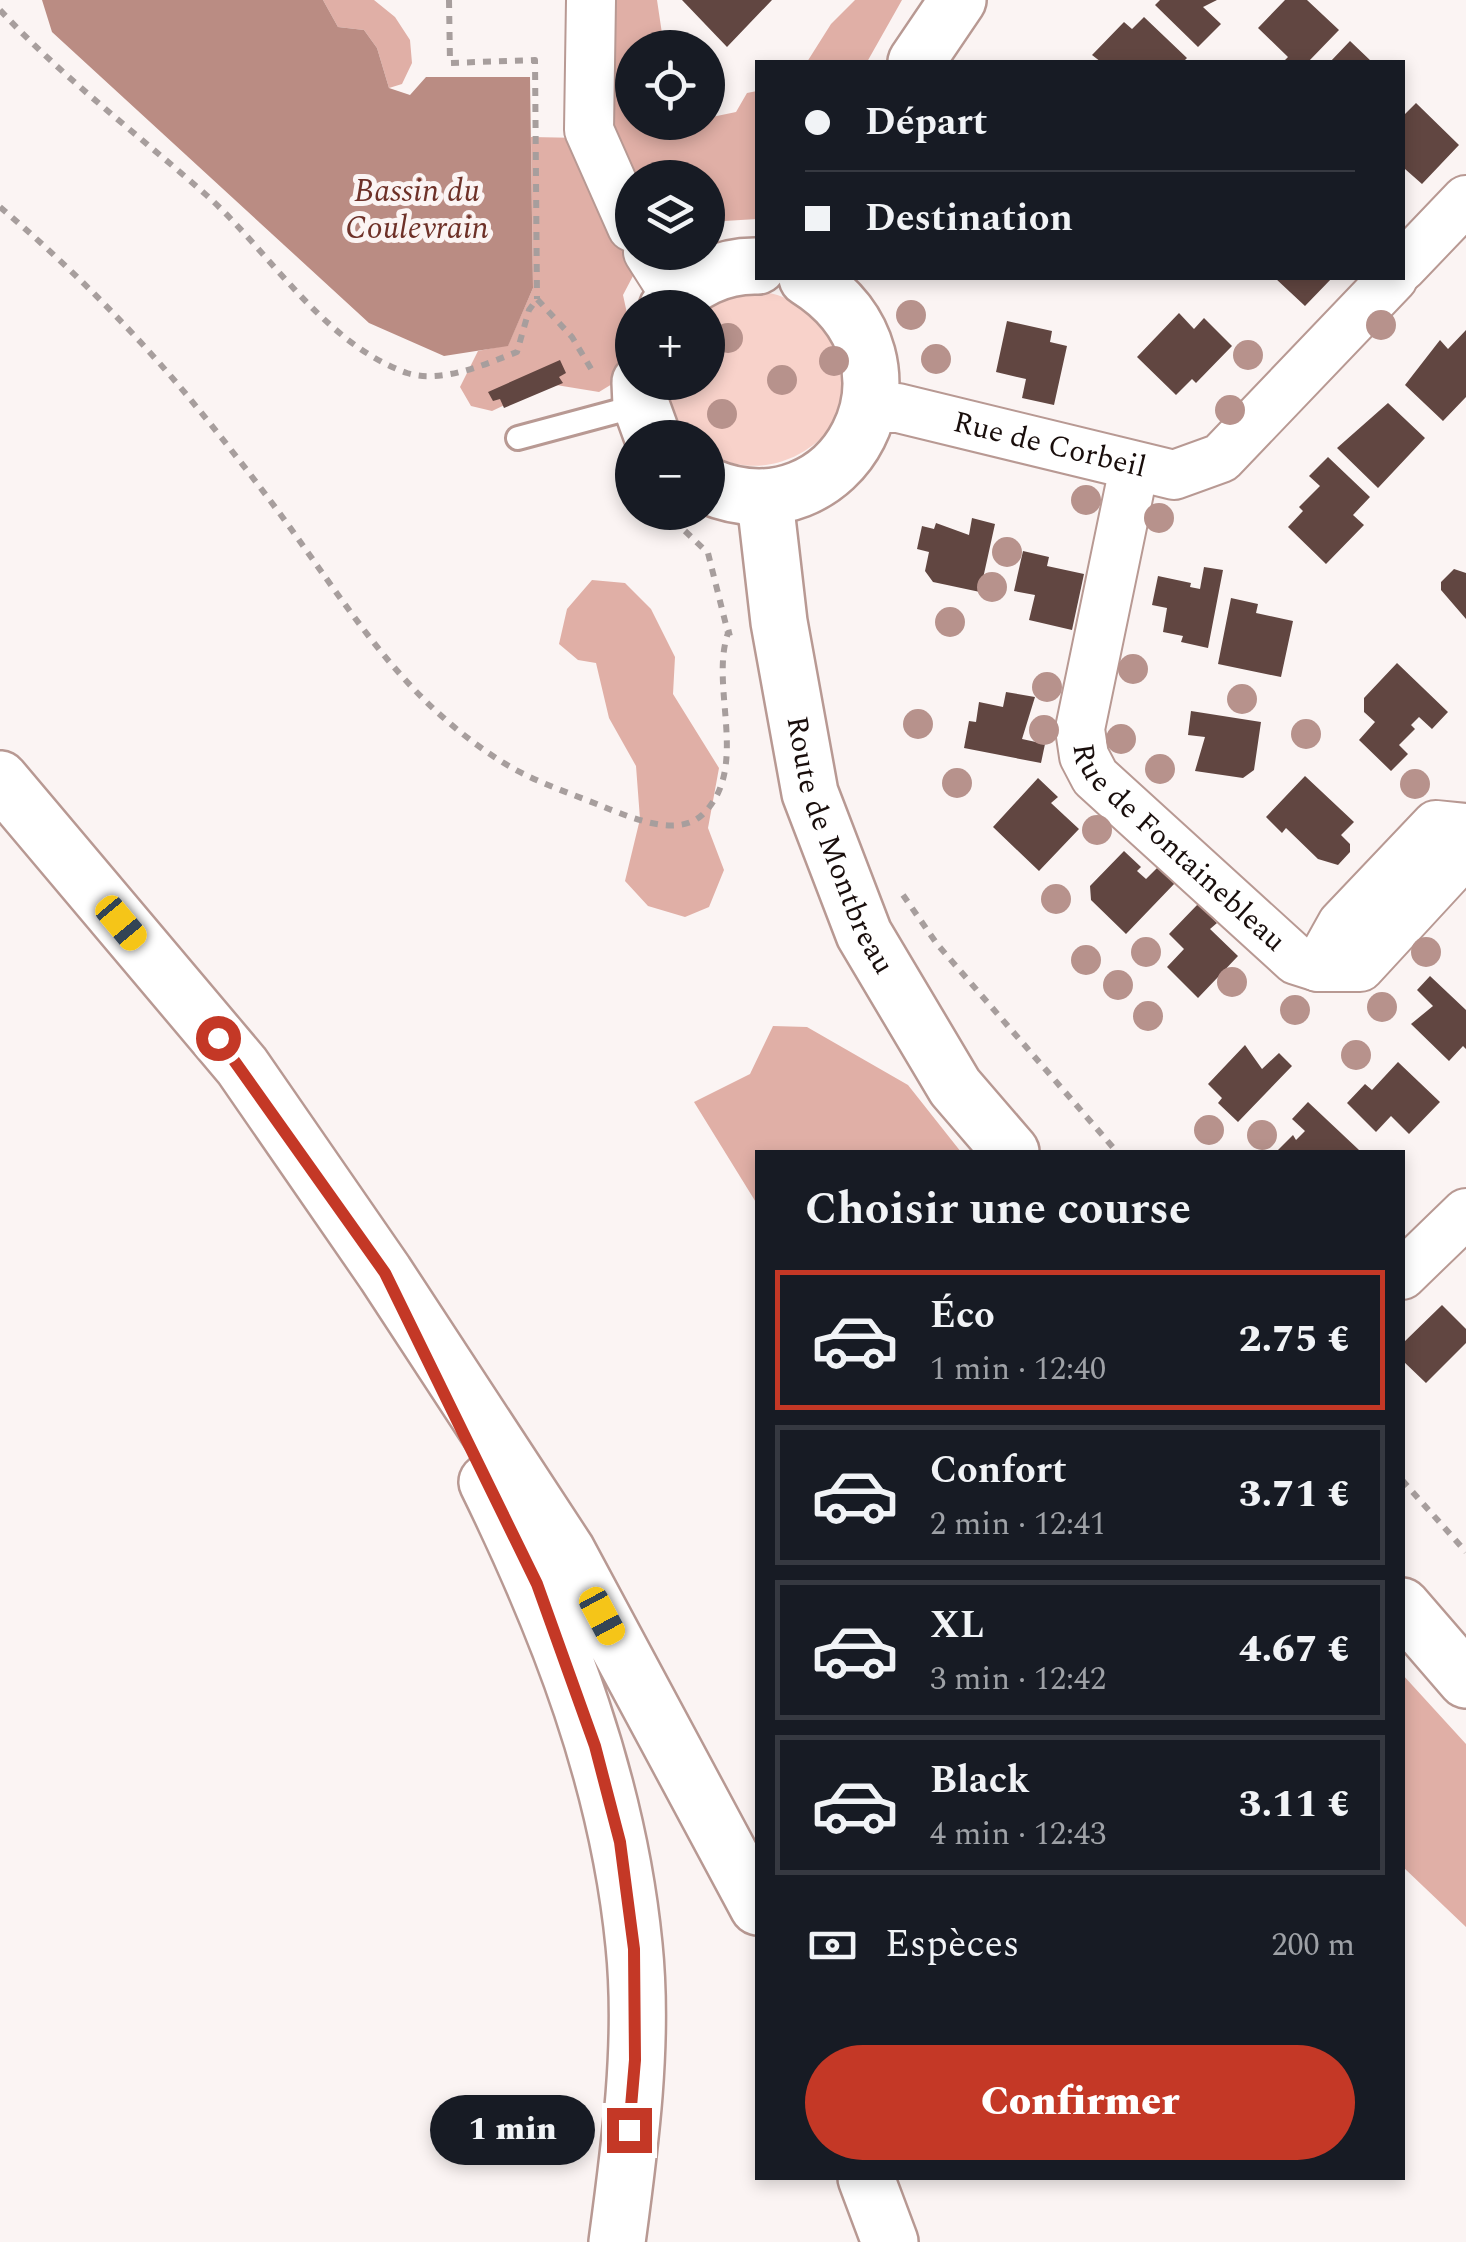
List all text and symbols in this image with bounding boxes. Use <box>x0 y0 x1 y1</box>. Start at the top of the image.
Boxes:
map controls <box>615 30 725 530</box>
button: locate <box>615 30 725 140</box>
text: Départ <box>865 94 987 152</box>
button: layers <box>615 160 725 270</box>
water label: Bassin du Coulevrain <box>345 167 489 253</box>
text: Destination <box>865 190 1073 248</box>
button: + <box>615 290 725 400</box>
street label: Rue de Corbeil <box>948 399 1151 490</box>
button: − <box>615 420 725 530</box>
street label: Route de Montbreau <box>773 712 906 983</box>
street label: Rue de Fontainebleau <box>1059 740 1296 963</box>
car <box>90 890 152 956</box>
route start <box>196 1016 241 1061</box>
text: Choisir une course <box>805 1175 1191 1244</box>
text: Éco <box>930 1287 995 1345</box>
icon: car <box>810 1295 900 1385</box>
text: 2.75 € <box>1239 1311 1350 1369</box>
text: 1 min · 12:40 <box>930 1345 1106 1394</box>
text: Confort <box>930 1442 1067 1500</box>
icon: car <box>810 1450 900 1540</box>
text: 3.71 € <box>1239 1466 1350 1524</box>
text: 2 min · 12:41 <box>930 1500 1106 1549</box>
car <box>575 1582 629 1650</box>
text: XL <box>930 1597 984 1655</box>
icon: car <box>810 1605 900 1695</box>
text: 4.67 € <box>1239 1621 1350 1679</box>
text: 3 min · 12:42 <box>930 1655 1106 1704</box>
text: Black <box>930 1752 1030 1810</box>
icon: car <box>810 1760 900 1850</box>
text: 3.11 € <box>1239 1776 1350 1834</box>
text: 4 min · 12:43 <box>930 1810 1106 1859</box>
text: Espèces <box>885 1916 1019 1974</box>
icon: cash <box>805 1918 860 1973</box>
text: 200 m <box>1271 1921 1355 1970</box>
button: Confirmer <box>805 2045 1355 2160</box>
callout: 1 min <box>429 2095 594 2165</box>
text: 1 min <box>468 2105 557 2154</box>
route end <box>607 2108 652 2153</box>

